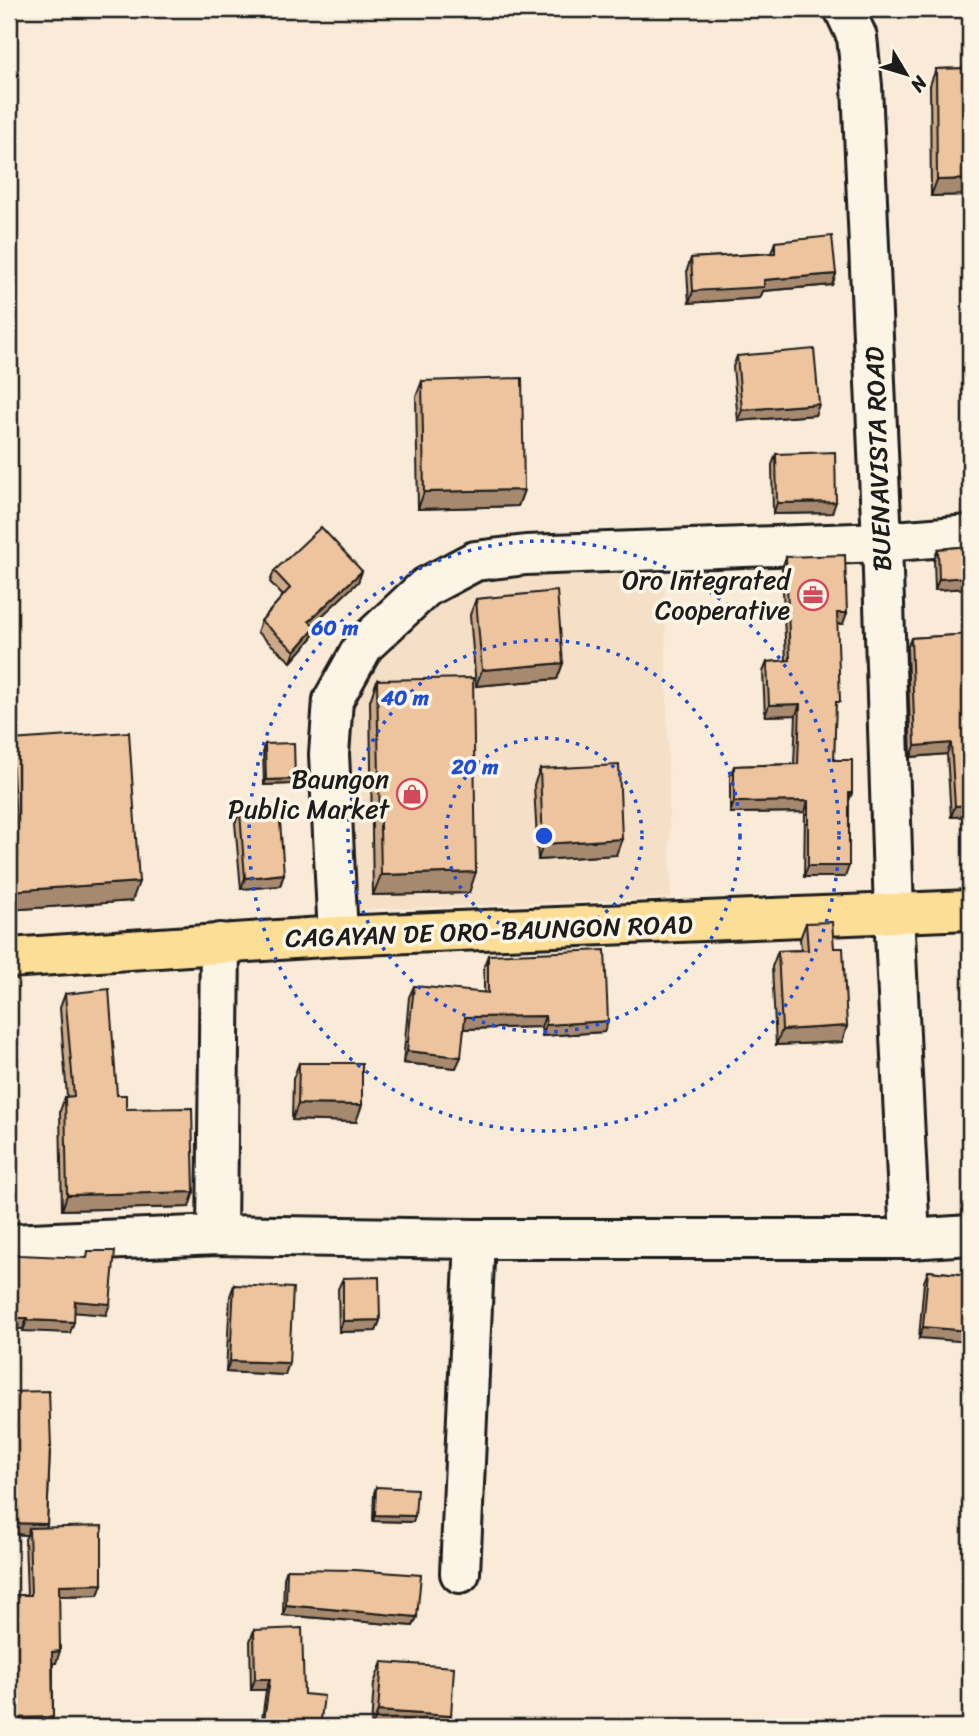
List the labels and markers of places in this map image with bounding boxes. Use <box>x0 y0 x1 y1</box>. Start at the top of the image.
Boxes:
place label: Oro Integrated Cooperative <box>622 557 792 633</box>
office icon: Oro Integrated Cooperative <box>796 578 830 612</box>
place label: Baungon Public Market <box>228 756 391 832</box>
shop icon: Baungon Public Market <box>395 777 429 811</box>
centre of rings <box>532 824 556 848</box>

